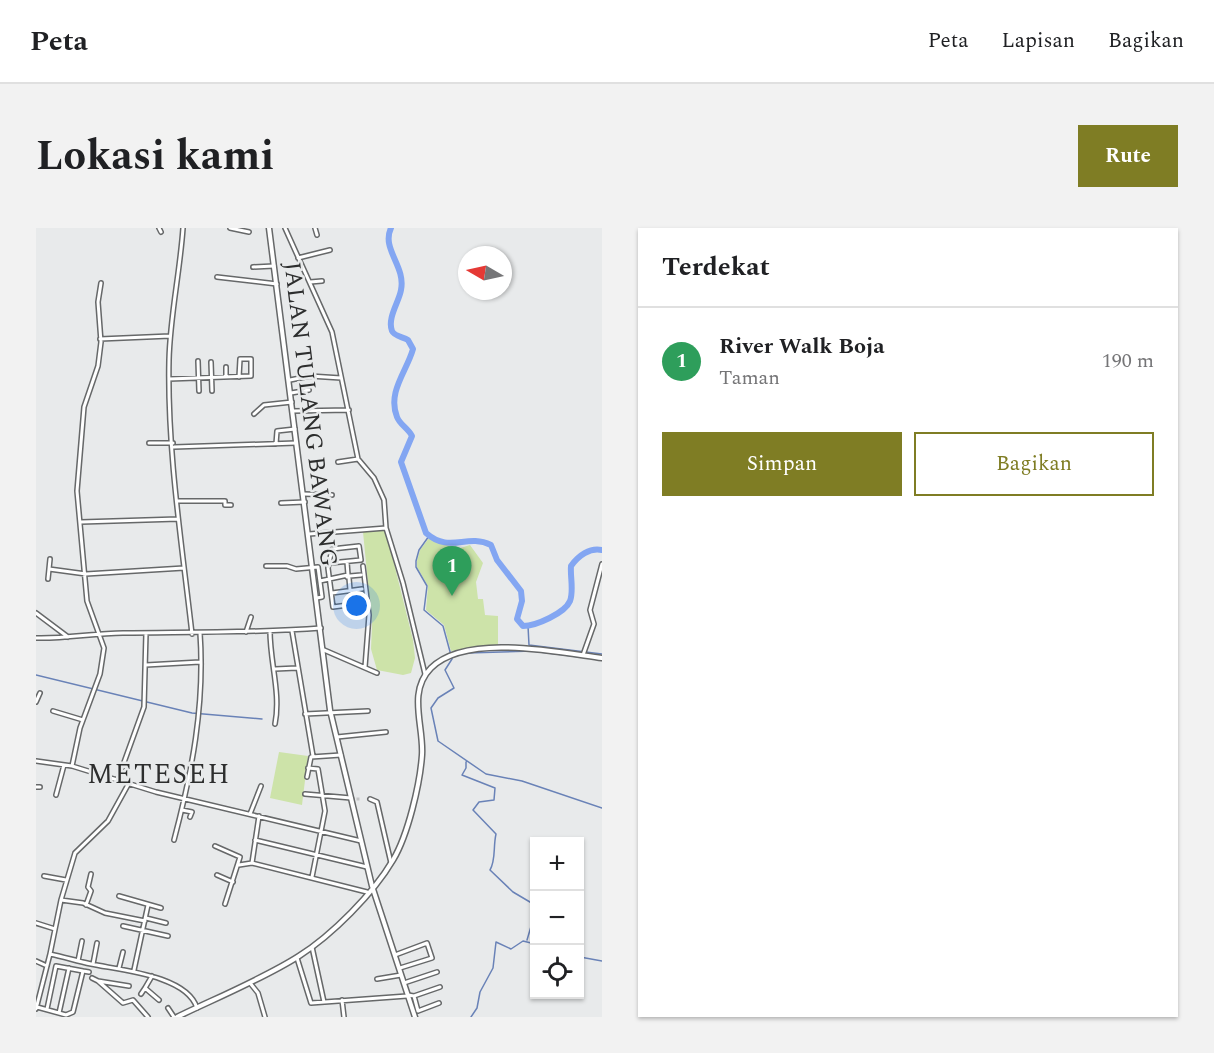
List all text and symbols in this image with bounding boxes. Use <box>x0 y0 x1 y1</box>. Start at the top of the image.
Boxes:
text: Peta <box>30 20 88 63</box>
text: Peta <box>928 25 968 57</box>
text: Lapisan <box>1001 25 1075 57</box>
text: Bagikan <box>1108 25 1184 57</box>
text: Lokasi kami <box>36 125 274 188</box>
button: Rute <box>1078 125 1178 187</box>
north arrow <box>458 246 512 300</box>
text: Terdekat <box>662 247 770 287</box>
street label: JALAN TULANG BAWANG <box>273 260 347 569</box>
text: River Walk Boja <box>719 330 885 363</box>
text: 1 <box>676 346 687 376</box>
text: 190 m <box>1102 346 1154 376</box>
text: Taman <box>719 363 780 393</box>
button: Simpan <box>662 432 902 496</box>
button: Bagikan <box>914 432 1154 496</box>
pin: 1 <box>432 546 472 596</box>
your location <box>342 591 371 620</box>
district label: METESEH <box>87 754 231 796</box>
map controls <box>530 837 584 999</box>
button: + <box>530 837 584 891</box>
button: − <box>530 891 584 945</box>
button: locate <box>530 945 584 999</box>

